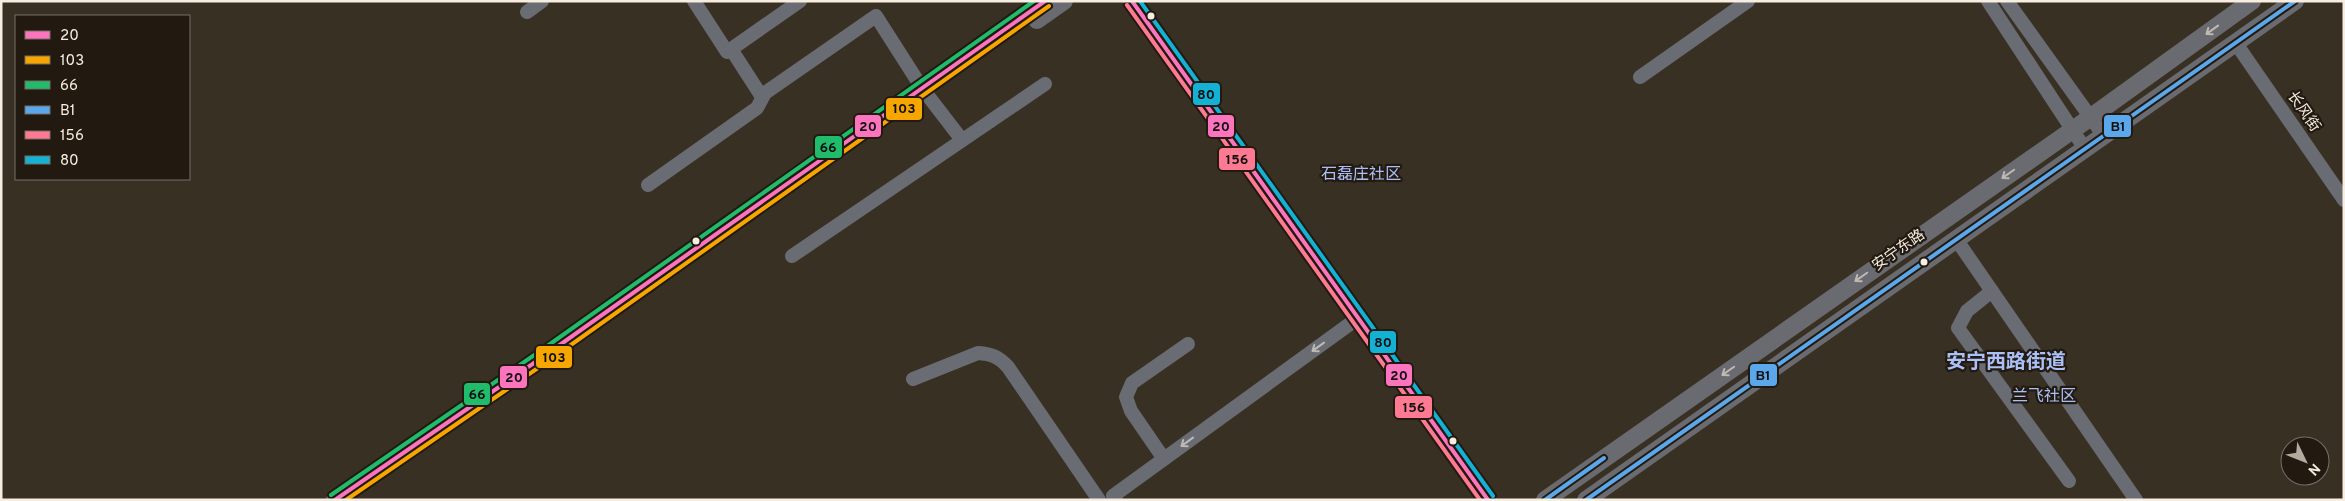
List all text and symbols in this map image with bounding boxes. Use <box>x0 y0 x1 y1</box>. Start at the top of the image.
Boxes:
unlabelled marker <box>1146 11 1156 21</box>
legend <box>15 15 190 180</box>
one-way arrow <box>2205 25 2219 35</box>
text: 20 <box>60 27 79 46</box>
text: 103 <box>60 52 84 71</box>
text: 66 <box>60 77 78 96</box>
line badge: 80 <box>1192 82 1221 106</box>
text: 80 <box>1197 87 1215 104</box>
street label: 长风街 <box>2282 88 2324 136</box>
line badge: 103 <box>885 97 923 121</box>
text: 103 <box>892 101 916 118</box>
text: B1 <box>60 102 75 121</box>
line badge: 20 <box>854 114 882 138</box>
line badge: 20 <box>1207 114 1235 138</box>
line badge: B1 <box>2103 114 2132 138</box>
text: 20 <box>859 119 877 136</box>
text: 20 <box>1212 119 1230 136</box>
text: B1 <box>2110 119 2126 136</box>
text: 156 <box>60 127 84 146</box>
line badge: 66 <box>814 135 843 159</box>
text: 66 <box>819 140 837 157</box>
line badge: 156 <box>1218 147 1256 171</box>
text: 80 <box>60 152 79 171</box>
text: 156 <box>1226 152 1248 169</box>
district label: 石磊庄社区 <box>1321 165 1401 185</box>
one-way arrow <box>2001 169 2015 179</box>
street label: 安宁东路 <box>1869 226 1929 276</box>
unlabelled marker <box>691 236 701 246</box>
unlabelled marker <box>1919 257 1929 267</box>
one-way arrow <box>1854 272 1868 282</box>
line badge: 80 <box>1369 330 1397 354</box>
text: 80 <box>1374 335 1392 352</box>
one-way arrow <box>1311 342 1325 352</box>
line badge: 103 <box>535 345 573 369</box>
text: 103 <box>542 350 566 367</box>
district label: 安宁西路街道 <box>1946 350 2066 376</box>
line badge: 20 <box>1385 363 1413 387</box>
line badge: B1 <box>1749 363 1778 387</box>
line badge: 20 <box>499 365 528 389</box>
one-way arrow <box>1721 366 1735 376</box>
text: 20 <box>1390 368 1408 385</box>
text: B1 <box>1755 368 1771 385</box>
text: 20 <box>505 370 523 387</box>
line badge: 66 <box>463 382 491 406</box>
text: 66 <box>468 387 486 404</box>
district label: 兰飞社区 <box>2012 387 2076 407</box>
line badge: 156 <box>1394 395 1433 419</box>
text: 156 <box>1403 400 1425 417</box>
unlabelled marker <box>1448 436 1458 446</box>
north arrow <box>2280 436 2330 486</box>
one-way arrow <box>1180 437 1194 447</box>
text: N <box>2304 459 2323 478</box>

